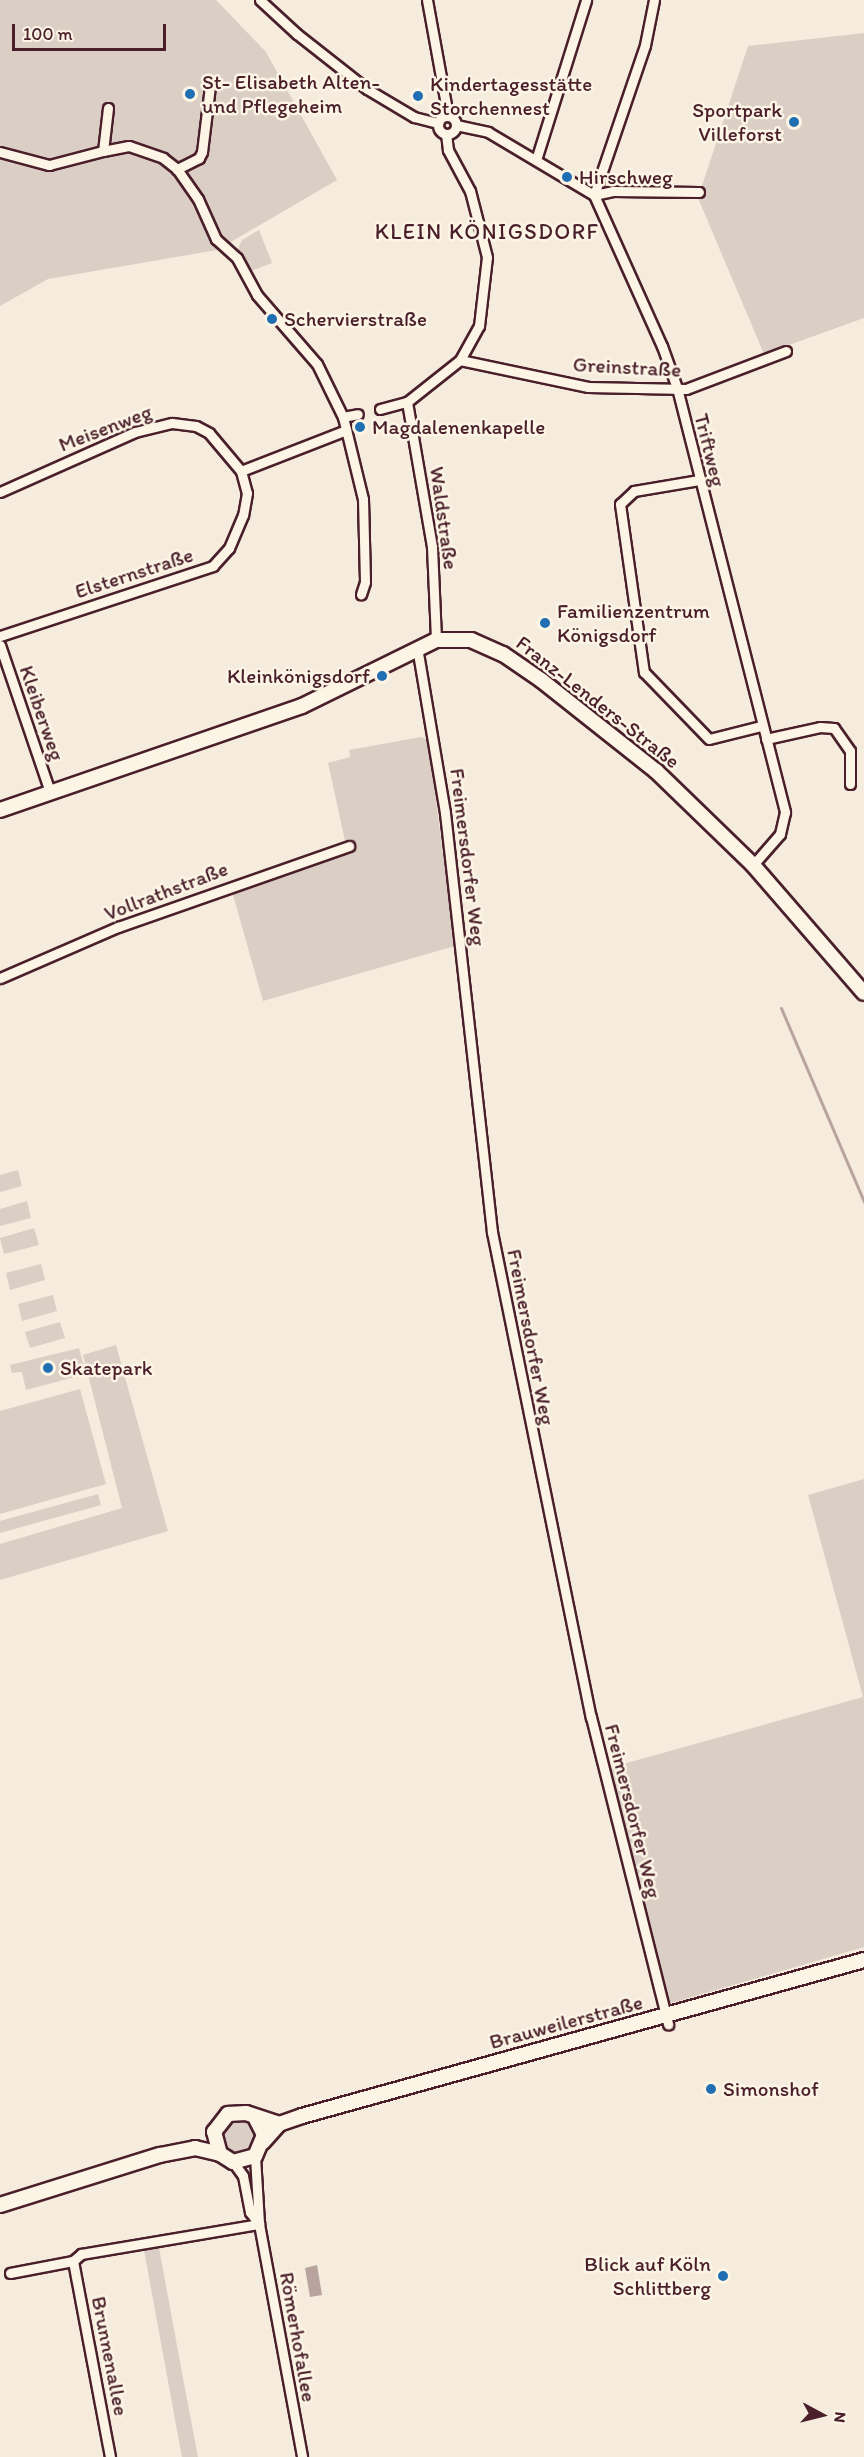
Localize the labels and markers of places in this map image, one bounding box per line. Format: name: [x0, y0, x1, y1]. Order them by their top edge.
place label: St- Elisabeth Alten- und Pflegeheim: [202, 69, 379, 119]
place label: Kindertagesstätte Storchennest: [430, 71, 592, 121]
marker: St- Elisabeth Alten- und Pflegeheim: [183, 87, 197, 101]
marker: Kindertagesstätte Storchennest: [411, 89, 425, 103]
place label: Sportpark Villeforst: [692, 97, 782, 147]
marker: Sportpark Villeforst: [787, 115, 801, 129]
place label: Hirschweg: [579, 164, 673, 190]
marker: Hirschweg: [560, 170, 574, 184]
place label: Schervierstraße: [284, 306, 427, 332]
marker: Schervierstraße: [265, 312, 279, 326]
place label: Magdalenenkapelle: [372, 414, 545, 440]
marker: Magdalenenkapelle: [353, 420, 367, 434]
place label: Familienzentrum Königsdorf: [557, 598, 710, 648]
marker: Familienzentrum Königsdorf: [538, 616, 552, 630]
place label: Kleinkönigsdorf: [227, 663, 370, 689]
marker: Kleinkönigsdorf: [375, 669, 389, 683]
place label: Skatepark: [60, 1355, 152, 1381]
marker: Skatepark: [41, 1361, 55, 1375]
place label: Simonshof: [723, 2076, 819, 2102]
marker: Simonshof: [704, 2082, 718, 2096]
place label: Blick auf Köln Schlittberg: [585, 2251, 711, 2301]
marker: Blick auf Köln Schlittberg: [716, 2269, 730, 2283]

